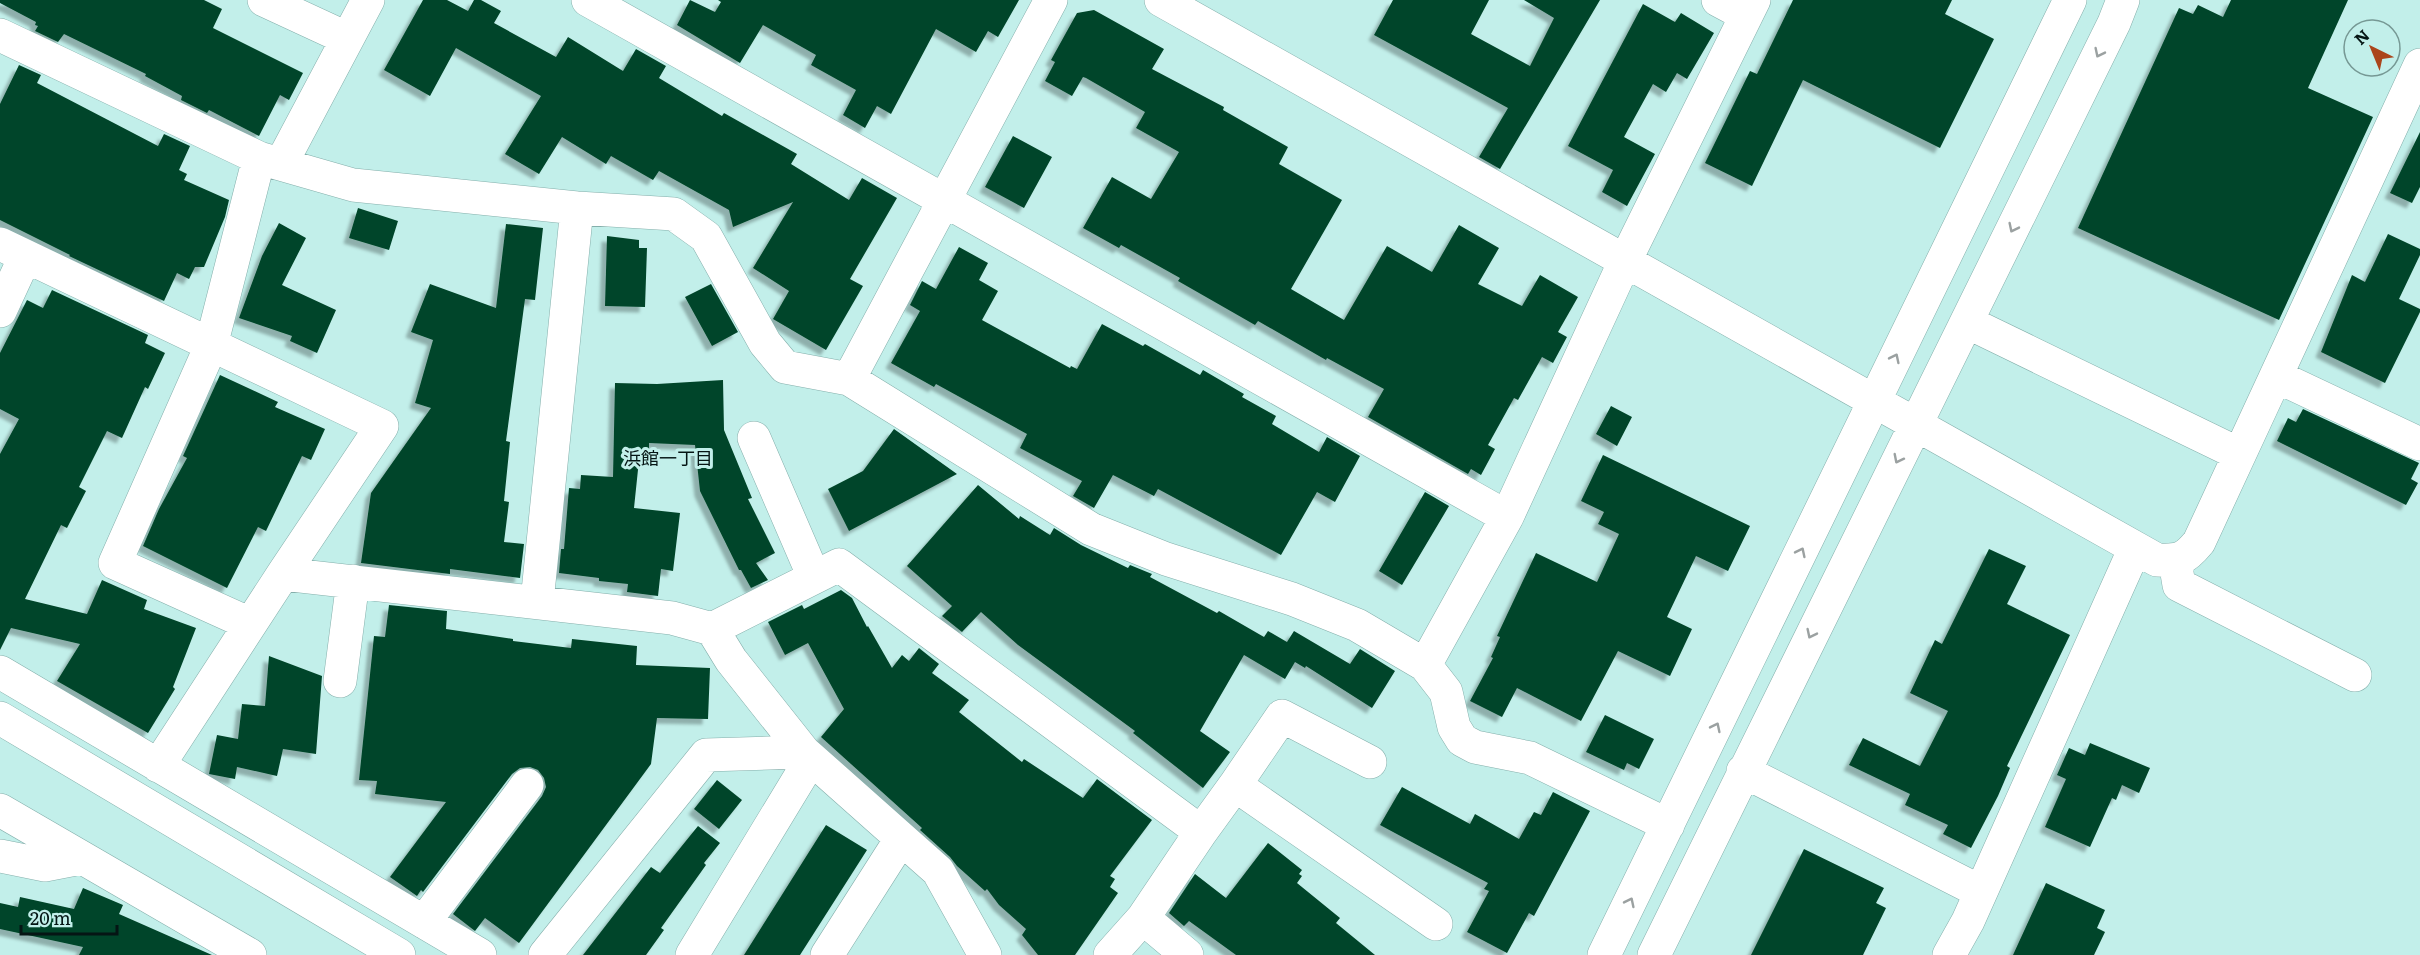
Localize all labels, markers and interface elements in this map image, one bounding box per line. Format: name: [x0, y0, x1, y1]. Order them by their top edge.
north arrow: [2342, 18, 2402, 78]
text: N: [2348, 23, 2374, 50]
one-way arrow: [2095, 47, 2106, 58]
one-way arrow: [2009, 222, 2020, 233]
one-way arrow: [1888, 353, 1900, 364]
district label: 浜館一丁目: [623, 444, 713, 471]
one-way arrow: [1894, 453, 1905, 464]
one-way arrow: [1794, 547, 1805, 558]
one-way arrow: [1807, 628, 1819, 639]
one-way arrow: [1708, 723, 1720, 734]
scale bar: [21, 898, 117, 936]
one-way arrow: [1623, 898, 1635, 909]
text: 20 m: [30, 904, 71, 931]

